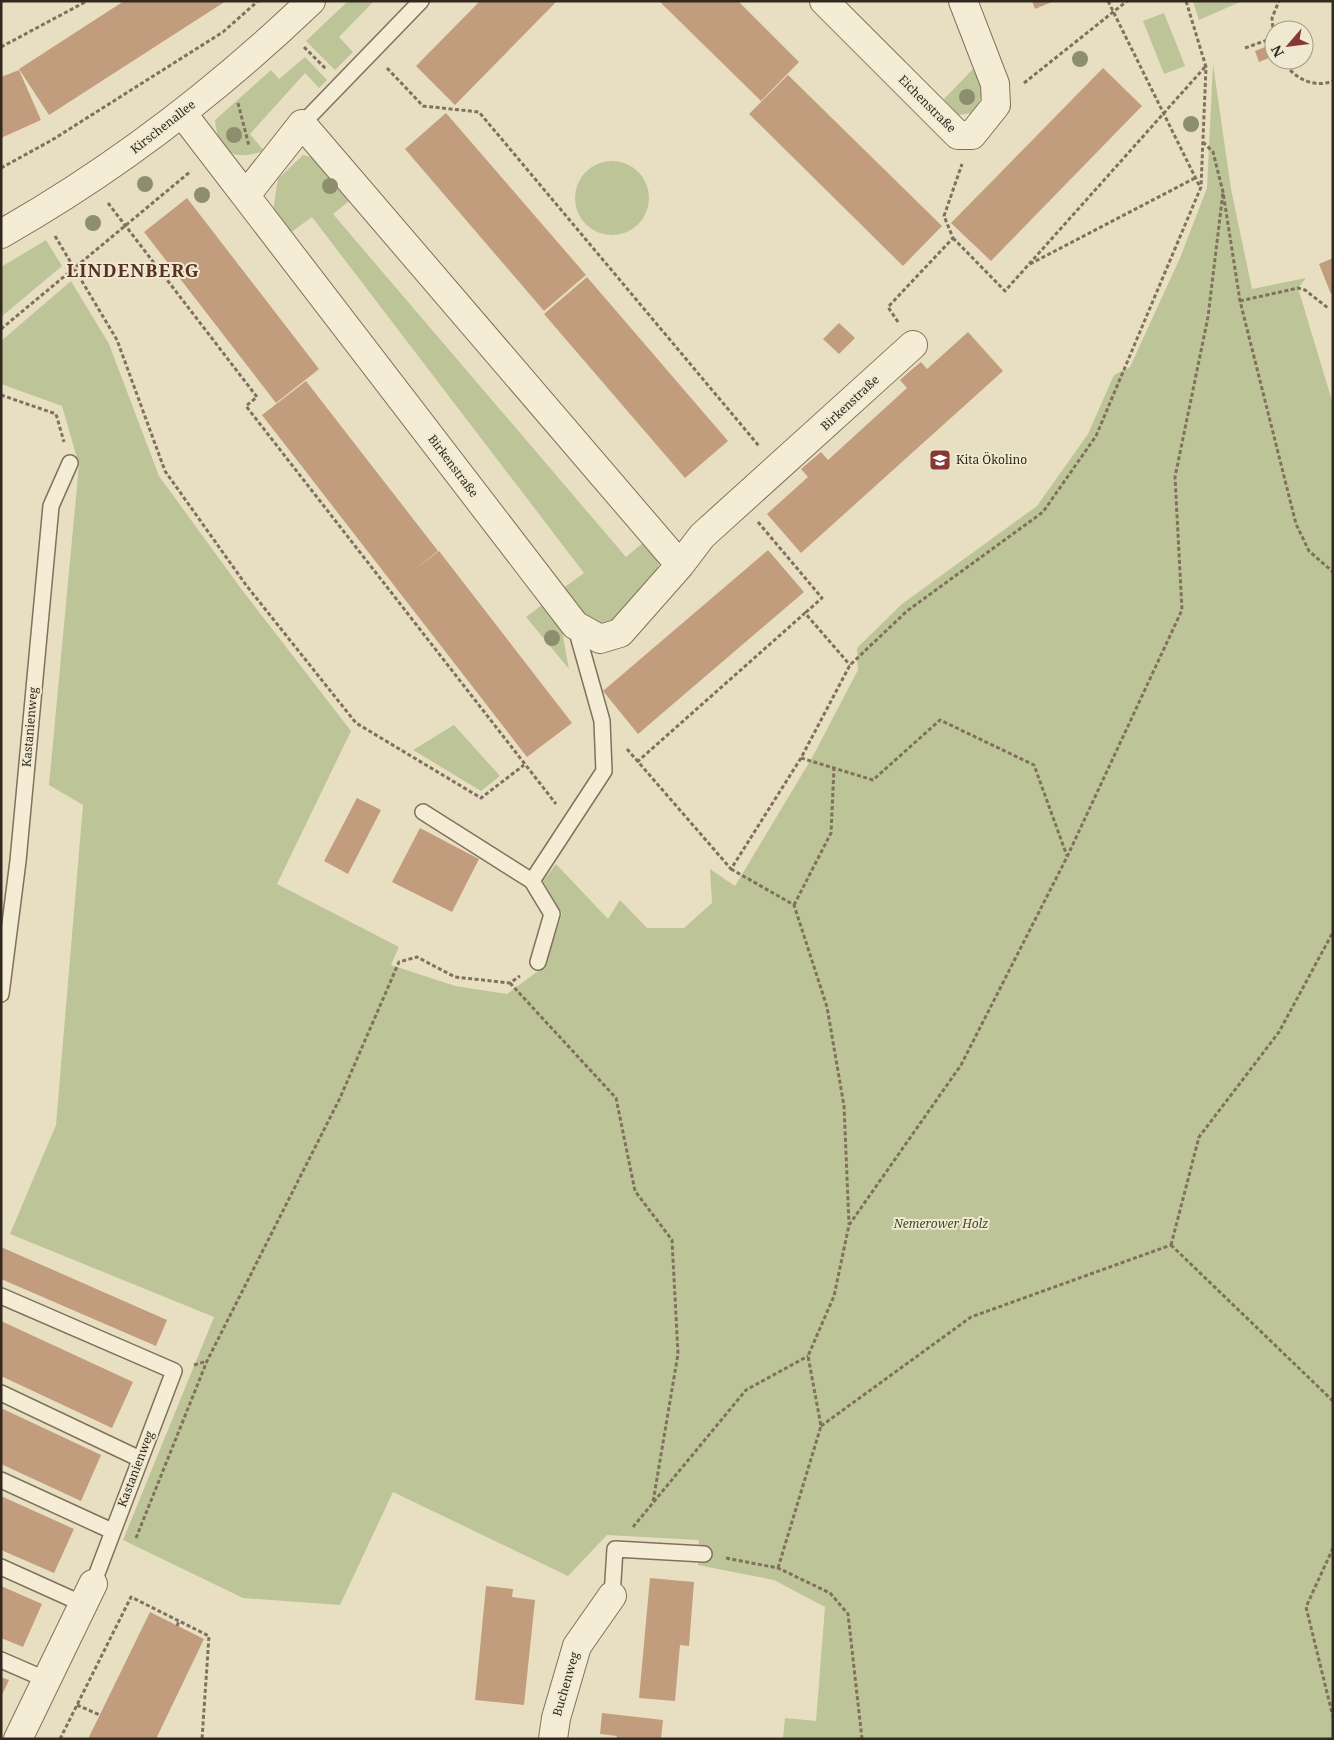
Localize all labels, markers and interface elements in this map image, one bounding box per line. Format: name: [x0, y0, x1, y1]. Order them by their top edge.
north arrow: [1264, 20, 1314, 70]
text: N: [1266, 42, 1288, 61]
street label: Eichenstraße: [895, 71, 960, 136]
street label: Kirschenallee: [127, 96, 199, 157]
district label: LINDENBERG: [66, 258, 200, 282]
street label: Birkenstraße: [817, 371, 883, 434]
street label: Birkenstraße: [424, 431, 483, 500]
school or university icon: Kita Ökolino: [928, 448, 952, 472]
place label: Kita Ökolino: [956, 451, 1027, 468]
street label: Kastanienweg: [18, 686, 42, 768]
park label: Nemerower Holz: [893, 1215, 988, 1232]
street label: Kastanienweg: [113, 1428, 158, 1509]
street label: Buchenweg: [548, 1649, 583, 1718]

